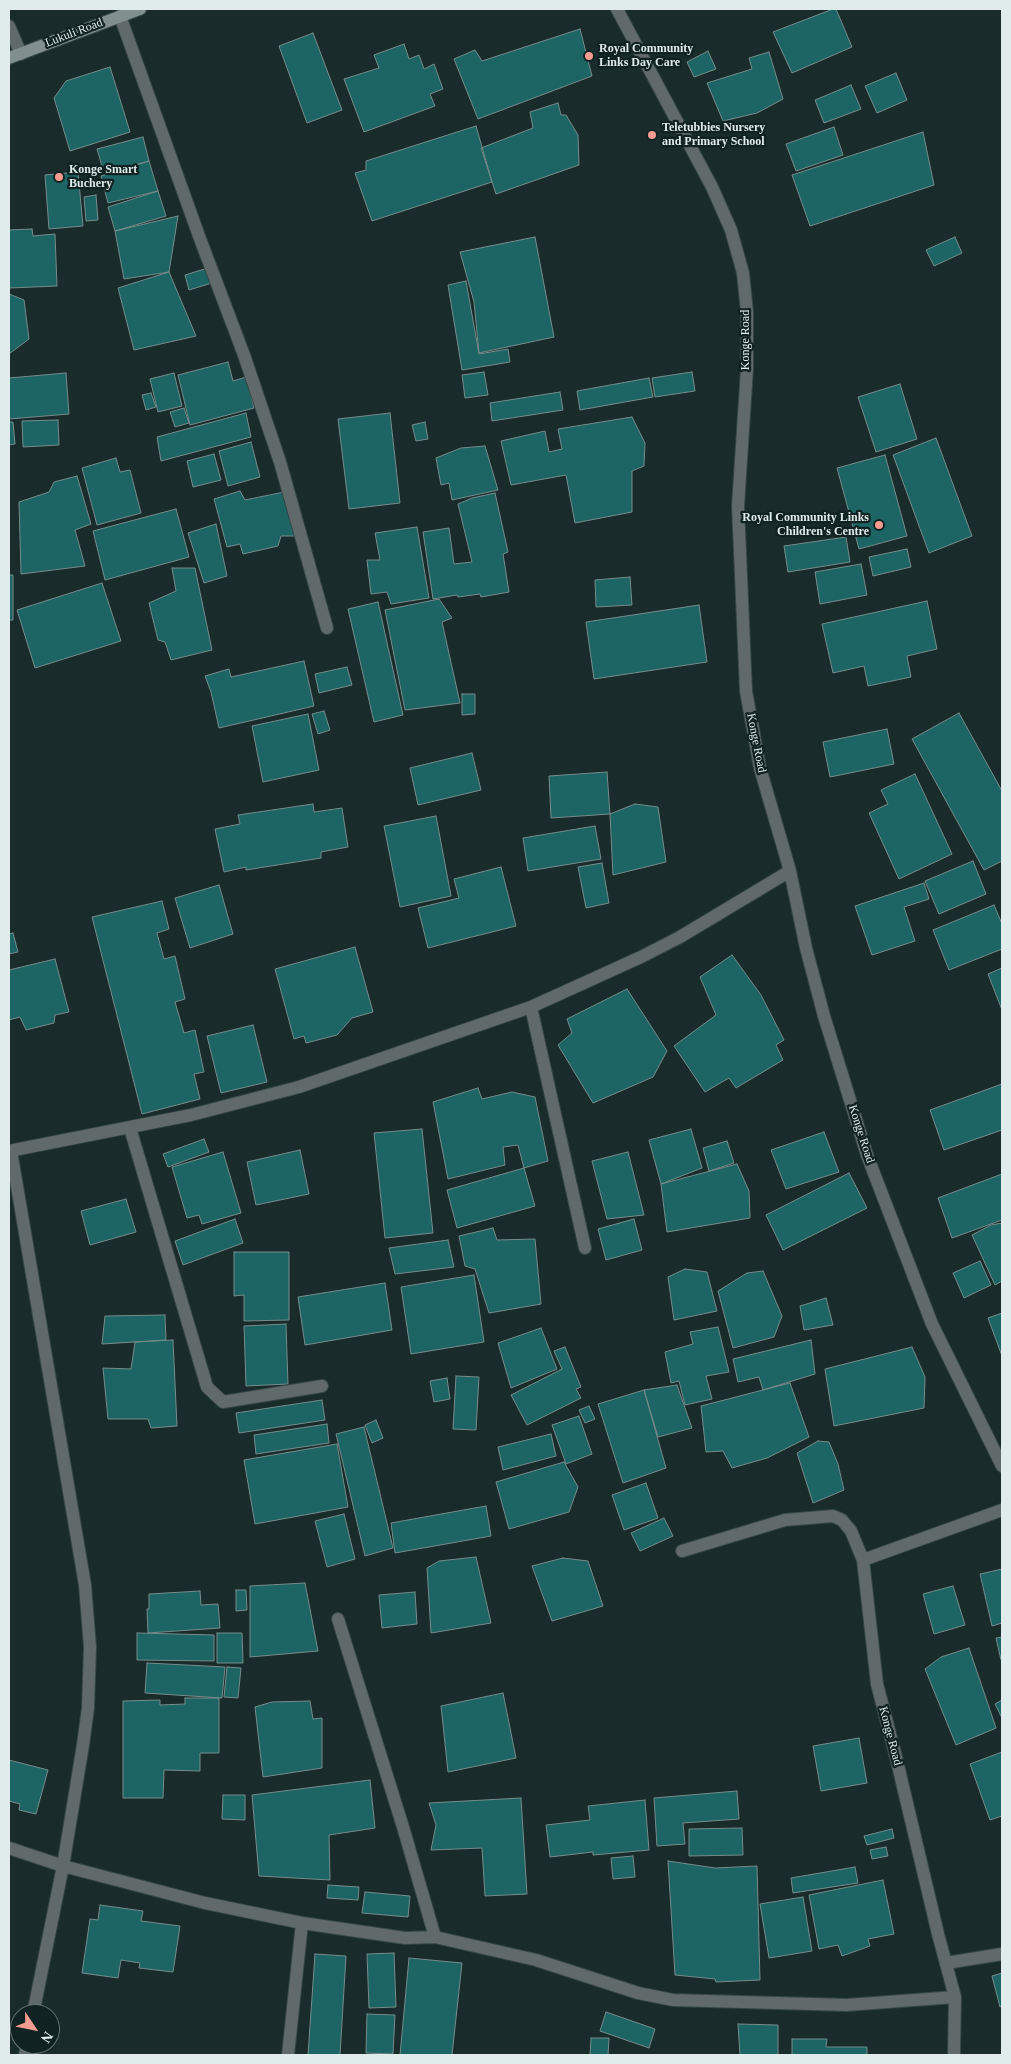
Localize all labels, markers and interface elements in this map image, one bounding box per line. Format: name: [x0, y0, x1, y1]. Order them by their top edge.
street label: Lukuli Road: [43, 15, 105, 51]
place label: Royal Community Links Day Care: [599, 42, 693, 70]
marker: Royal Community Links Day Care: [583, 50, 595, 62]
place label: Teletubbies Nursery and Primary School: [662, 121, 765, 149]
marker: Teletubbies Nursery and Primary School: [646, 129, 658, 141]
place label: Konge Smart Buchery: [69, 163, 137, 191]
marker: Konge Smart Buchery: [53, 171, 65, 183]
street label: Konge Road: [739, 310, 753, 370]
place label: Royal Community Links Children's Centre: [742, 511, 869, 539]
marker: Royal Community Links Children's Centre: [873, 519, 885, 531]
street label: Konge Road: [743, 712, 769, 774]
street label: Konge Road: [845, 1103, 877, 1165]
street label: Konge Road: [875, 1705, 905, 1767]
north arrow: [10, 2004, 60, 2054]
text: N: [38, 2029, 56, 2045]

